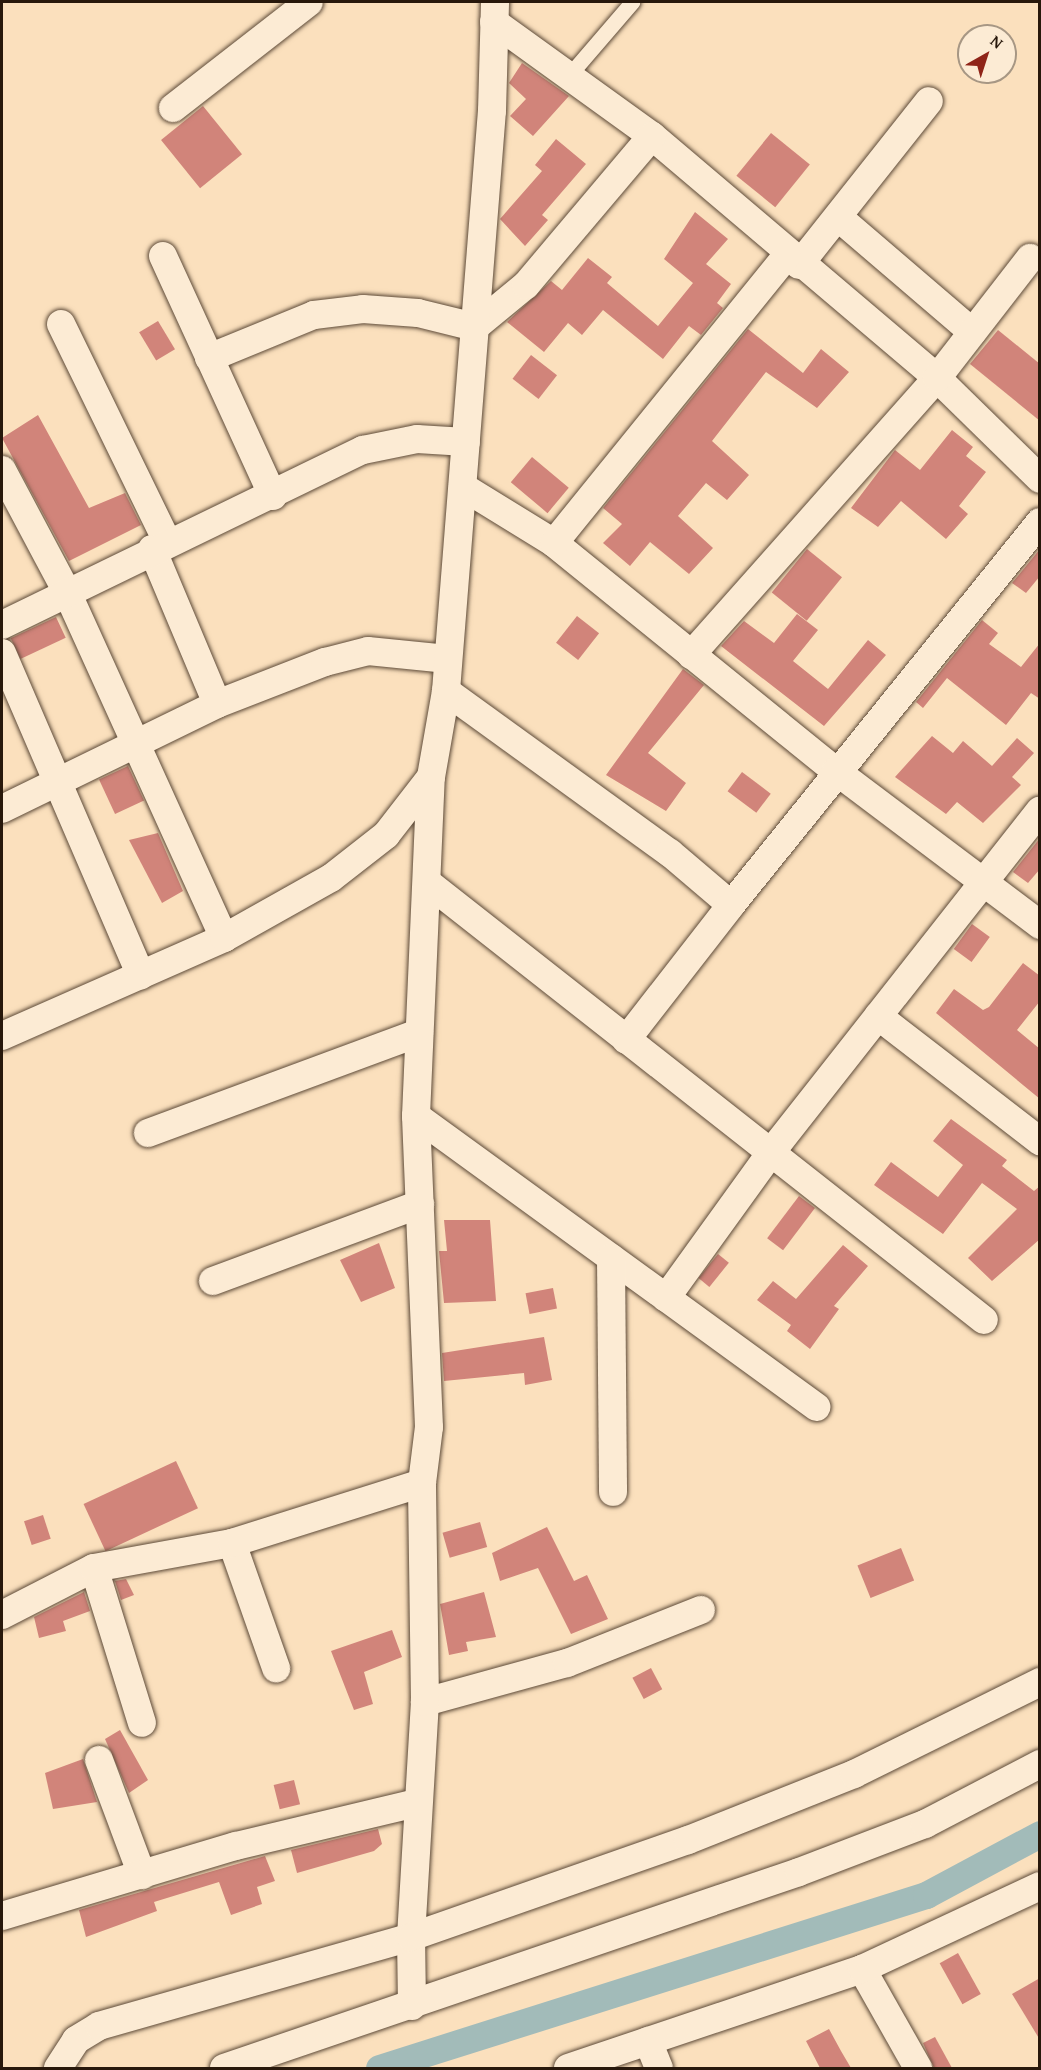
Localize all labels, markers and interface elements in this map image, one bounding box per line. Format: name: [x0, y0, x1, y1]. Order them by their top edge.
north arrow: [957, 24, 1017, 84]
text: N: [985, 29, 1009, 54]

